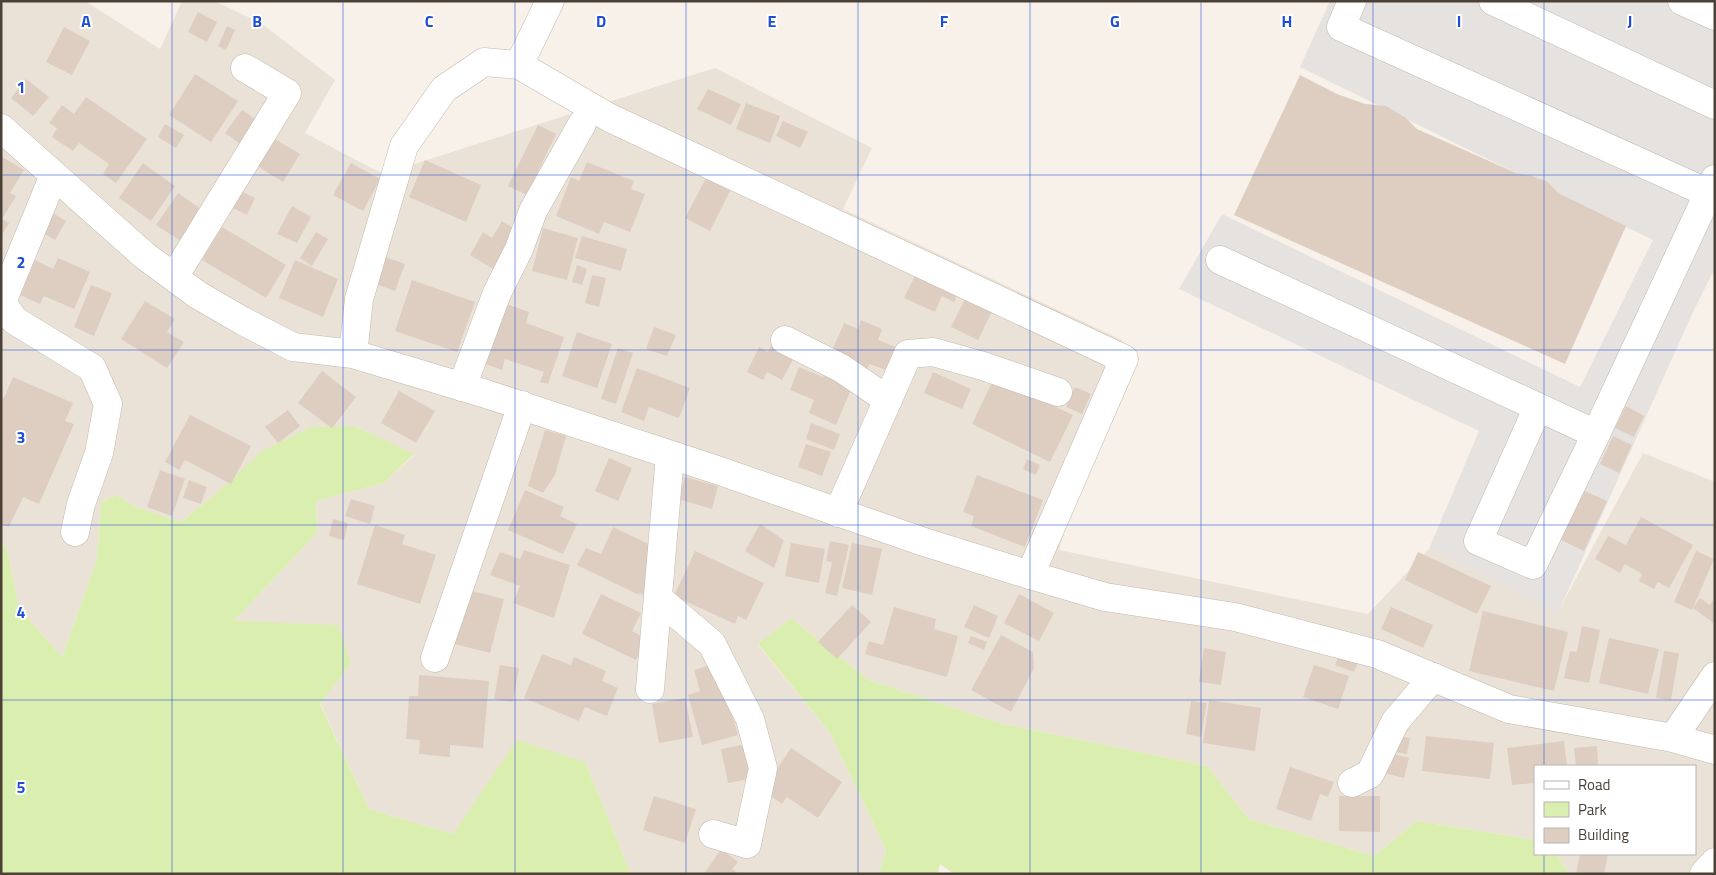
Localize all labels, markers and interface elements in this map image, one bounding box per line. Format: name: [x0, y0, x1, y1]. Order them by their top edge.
text: A: [81, 9, 91, 33]
text: B: [252, 9, 262, 33]
text: C: [425, 9, 434, 33]
text: D: [596, 9, 606, 33]
text: E: [768, 9, 777, 33]
text: F: [940, 9, 949, 33]
text: G: [1110, 9, 1120, 33]
text: H: [1282, 9, 1292, 33]
text: I: [1457, 9, 1461, 33]
text: J: [1628, 9, 1632, 33]
text: 1: [17, 75, 25, 99]
text: 2: [17, 250, 25, 274]
text: 3: [17, 425, 25, 449]
text: 4: [17, 600, 26, 624]
legend: [1534, 765, 1696, 855]
text: Road: [1578, 773, 1610, 796]
text: 5: [17, 775, 26, 799]
text: Park: [1578, 798, 1607, 821]
text: Building: [1578, 823, 1629, 846]

